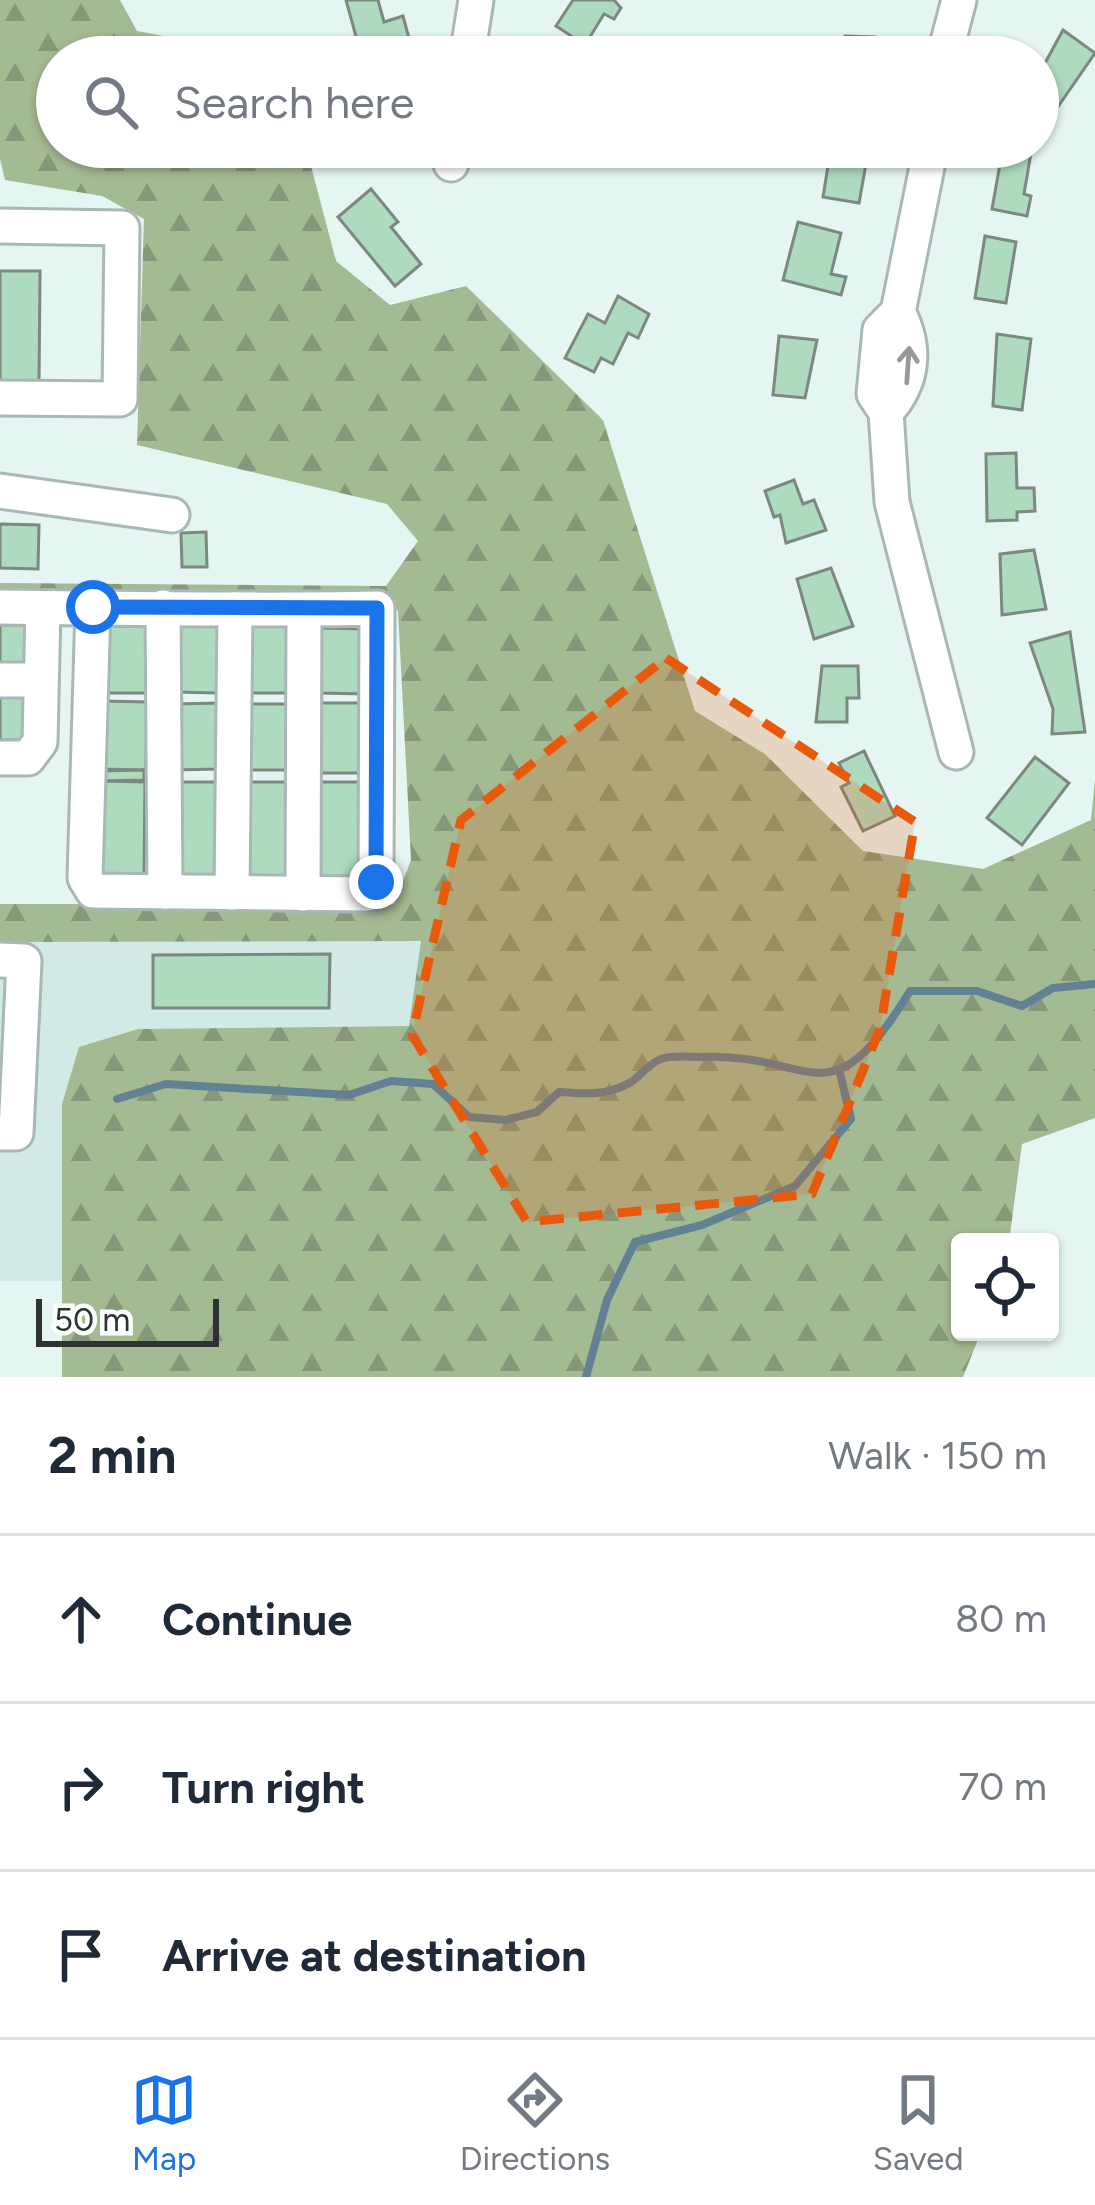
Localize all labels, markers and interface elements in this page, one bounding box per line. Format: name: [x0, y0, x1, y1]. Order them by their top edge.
search box: [36, 36, 1059, 168]
icon: search: [78, 69, 144, 135]
text: Search here: [174, 75, 414, 129]
one-way arrow: [896, 346, 919, 385]
route start: [66, 580, 120, 634]
route end: [349, 855, 403, 909]
map controls: [951, 1233, 1059, 1341]
button: locate: [951, 1233, 1059, 1341]
scale bar: [36, 1293, 219, 1346]
text: 50 m: [54, 1300, 130, 1339]
text: 2 min: [48, 1425, 176, 1486]
text: Walk · 150 m: [828, 1432, 1047, 1479]
icon: ahead: [48, 1586, 114, 1652]
text: Continue: [162, 1592, 352, 1646]
text: 80 m: [955, 1595, 1047, 1642]
icon: right: [48, 1754, 114, 1820]
text: Turn right: [162, 1760, 365, 1814]
text: 70 m: [958, 1763, 1047, 1810]
icon: arrive: [48, 1922, 114, 1988]
text: Arrive at destination: [162, 1928, 586, 1982]
tab: Map: [131, 2067, 197, 2178]
tab: Directions: [460, 2067, 610, 2178]
tab: Saved: [873, 2067, 964, 2178]

